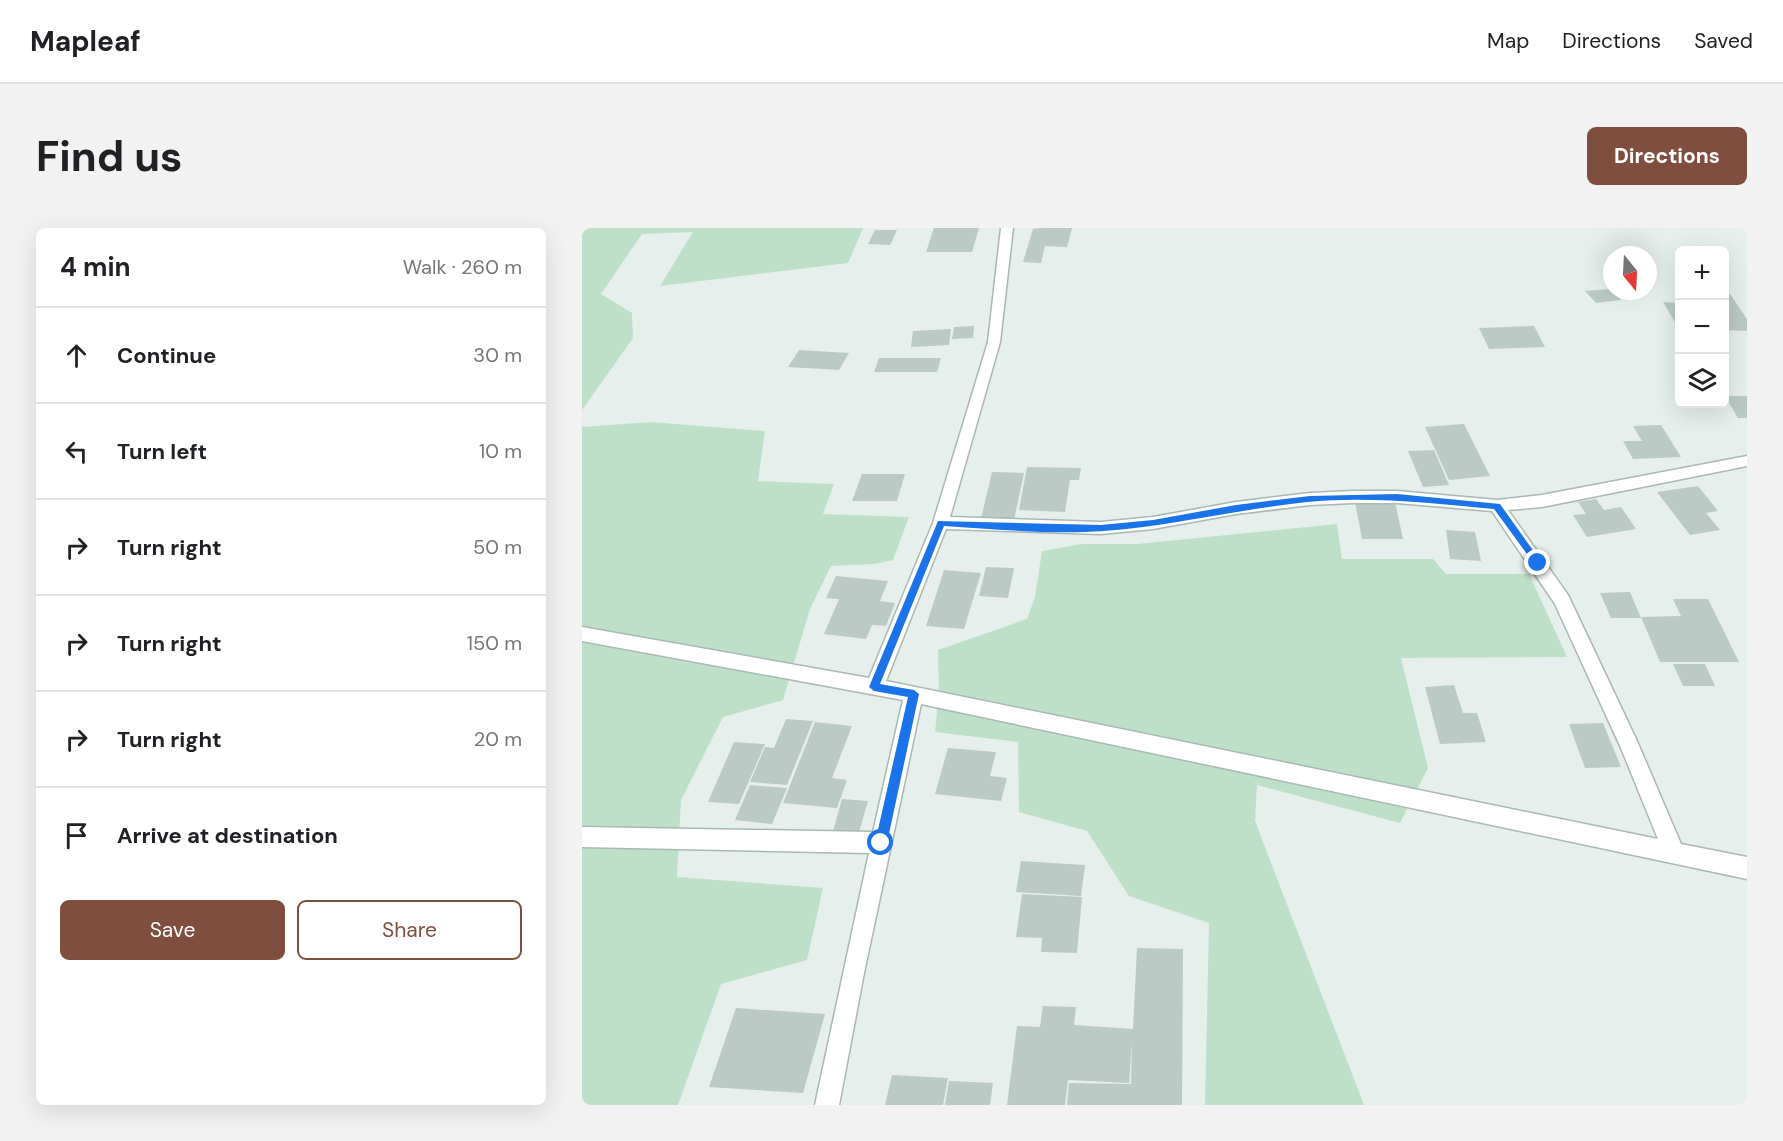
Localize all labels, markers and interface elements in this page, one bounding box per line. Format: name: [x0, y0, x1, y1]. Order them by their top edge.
text: Mapleaf: [30, 23, 141, 60]
text: Map: [1487, 27, 1529, 55]
text: Directions: [1562, 27, 1661, 55]
text: Saved: [1694, 27, 1753, 55]
button: Directions: [1587, 127, 1747, 185]
text: Find us: [36, 129, 182, 184]
north arrow: [1603, 246, 1657, 300]
map controls: [1675, 246, 1729, 408]
button: +: [1675, 246, 1729, 300]
text: 4 min: [60, 250, 131, 284]
text: Walk · 260 m: [403, 254, 522, 280]
button: −: [1675, 300, 1729, 354]
icon: ahead: [60, 339, 93, 372]
text: Continue: [117, 341, 216, 370]
text: 30 m: [473, 342, 522, 368]
button: layers: [1675, 354, 1729, 408]
icon: left: [60, 435, 93, 468]
text: Turn left: [117, 437, 207, 466]
text: 10 m: [479, 438, 522, 464]
icon: right: [60, 531, 93, 564]
text: Turn right: [117, 533, 222, 562]
text: 50 m: [473, 534, 522, 560]
route end: [1524, 549, 1550, 575]
icon: right: [60, 627, 93, 660]
text: Turn right: [117, 629, 222, 658]
text: 150 m: [467, 630, 522, 656]
icon: right: [60, 723, 93, 756]
text: Turn right: [117, 725, 222, 754]
text: 20 m: [474, 726, 522, 752]
icon: arrive: [60, 819, 93, 852]
text: Arrive at destination: [117, 821, 338, 850]
route start: [867, 829, 893, 855]
button: Save: [60, 900, 285, 960]
button: Share: [297, 900, 522, 960]

